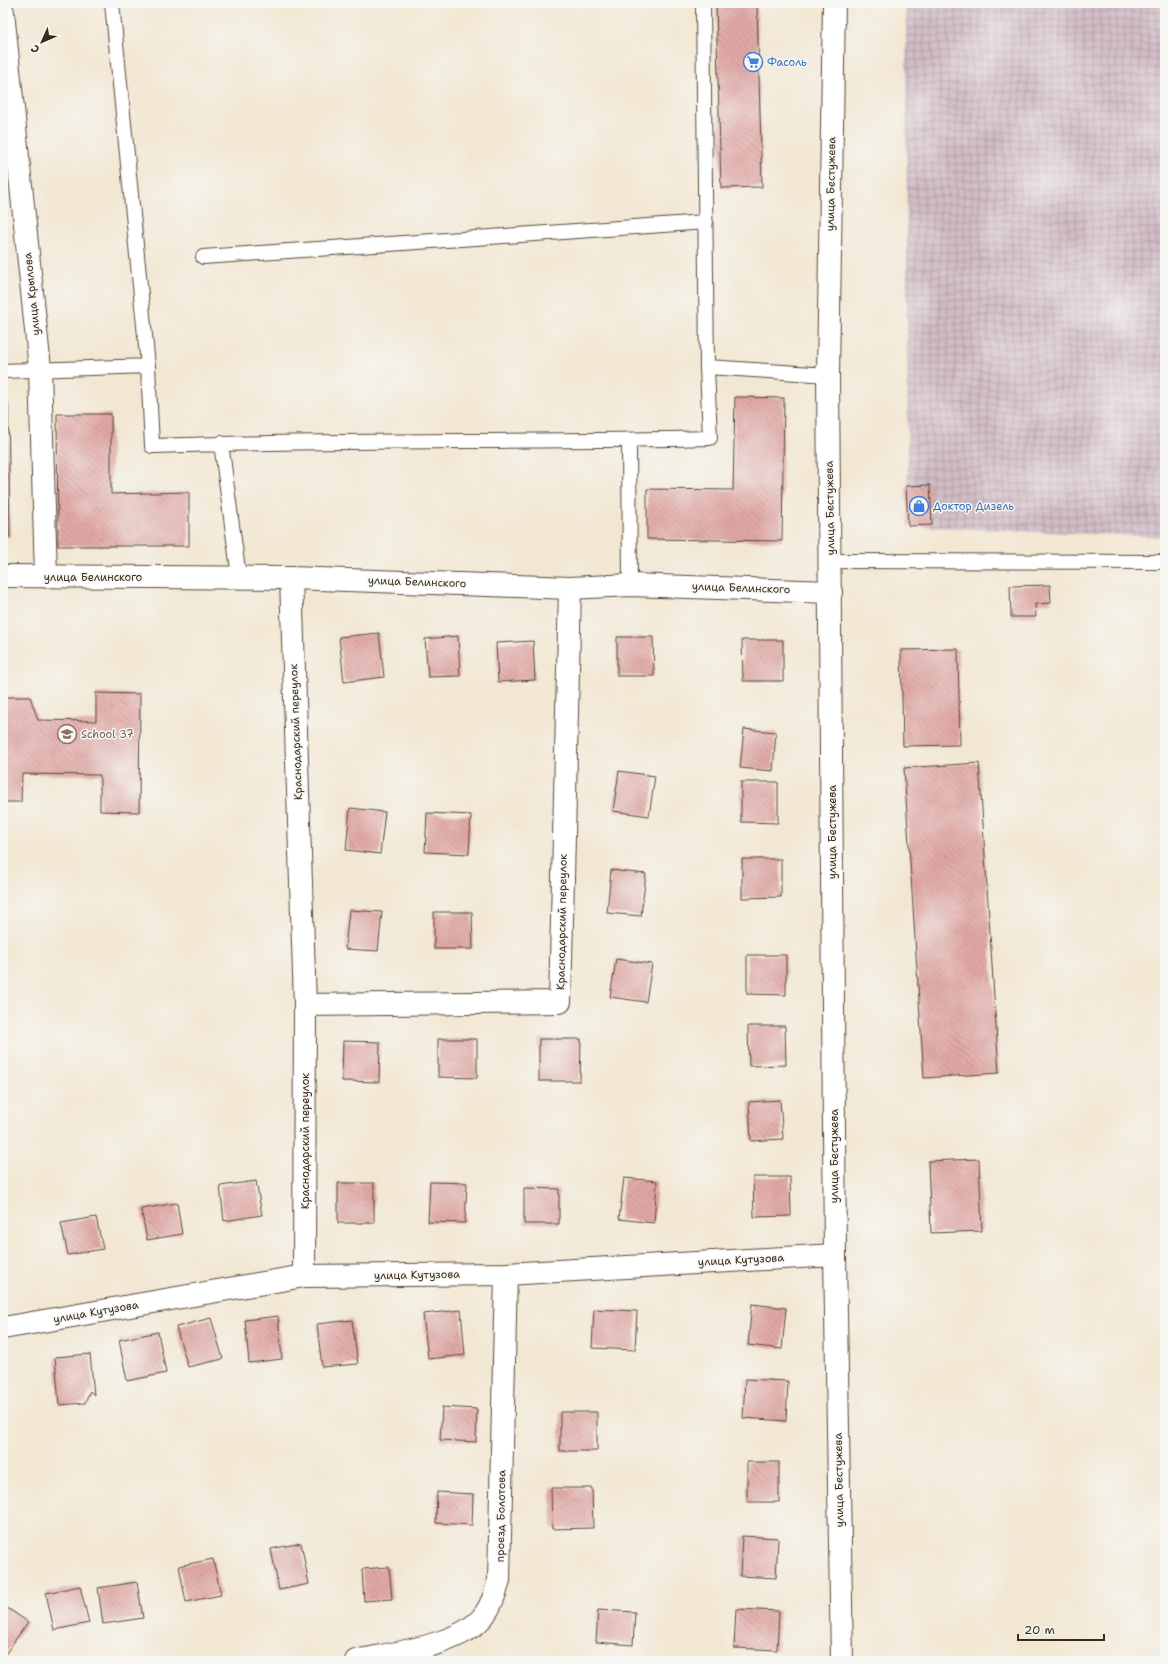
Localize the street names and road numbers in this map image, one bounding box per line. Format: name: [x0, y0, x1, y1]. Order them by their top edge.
street label: улица Бестужева: [823, 137, 839, 231]
street label: улица Крылова: [20, 252, 44, 336]
street label: улица Бестужева: [822, 461, 838, 555]
street label: улица Белинского: [44, 570, 143, 585]
street label: улица Белинского: [368, 573, 467, 591]
street label: улица Белинского: [692, 579, 791, 597]
street label: Краснодарский переулок: [286, 663, 306, 800]
street label: улица Бестужева: [825, 785, 840, 879]
street label: Краснодарский переулок: [553, 854, 571, 990]
street label: Краснодарский переулок: [298, 1073, 313, 1209]
street label: улица Бестужева: [827, 1109, 842, 1203]
street label: улица Кутузова: [698, 1250, 785, 1270]
street label: улица Кутузова: [374, 1267, 460, 1283]
street label: улица Кутузова: [52, 1297, 140, 1327]
street label: улица Бестужева: [831, 1433, 847, 1527]
street label: проезд Болотова: [493, 1470, 509, 1562]

